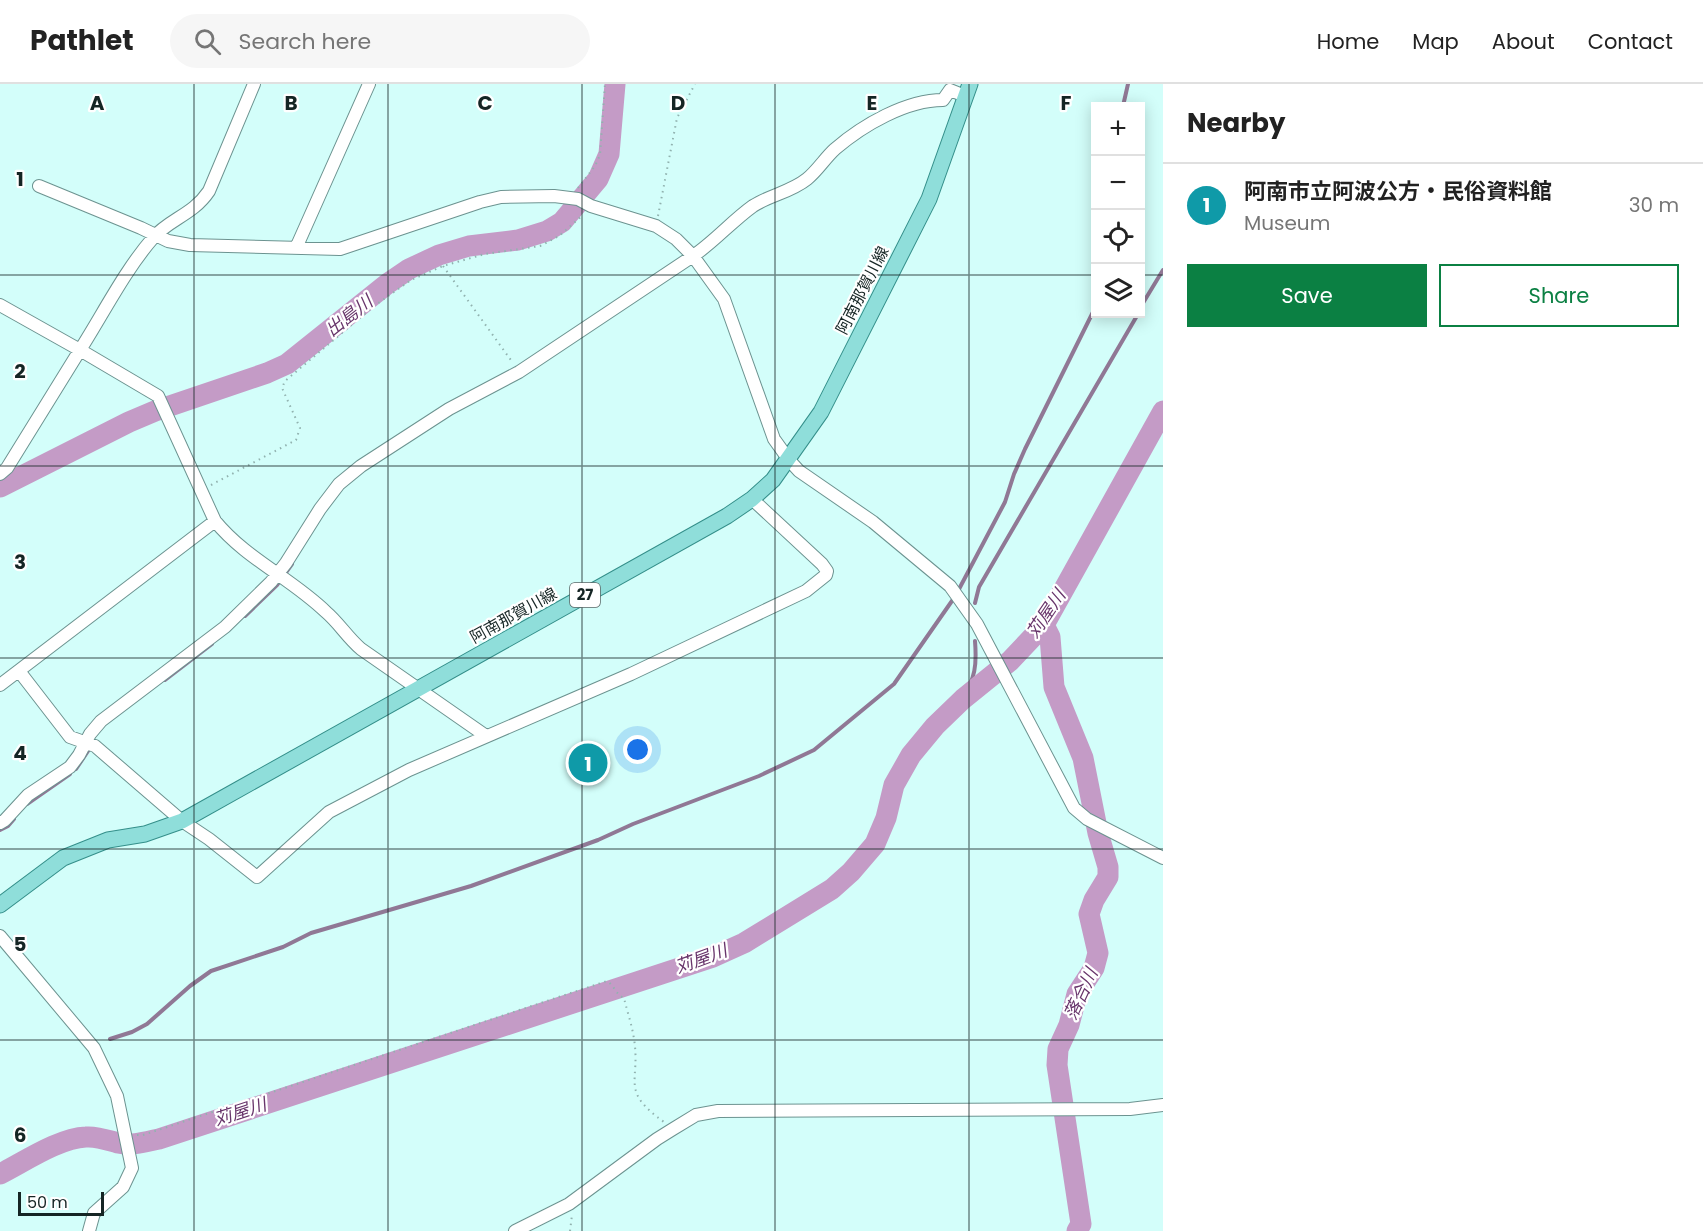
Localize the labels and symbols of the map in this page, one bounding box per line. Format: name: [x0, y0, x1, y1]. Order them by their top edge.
text: A: [90, 89, 105, 117]
text: B: [284, 89, 298, 117]
text: C: [477, 89, 493, 117]
text: D: [671, 89, 685, 117]
text: E: [867, 89, 877, 117]
text: F: [1061, 89, 1072, 117]
text: 1: [16, 165, 24, 193]
street label: 阿南那賀川線: [830, 242, 894, 338]
water label: 出島川: [320, 288, 379, 342]
text: 2: [14, 357, 26, 385]
text: 3: [14, 548, 26, 576]
street label: 阿南那賀川線: [466, 582, 561, 649]
road number: 27: [570, 583, 600, 607]
water label: 苅屋川: [1020, 583, 1072, 643]
your location: [623, 735, 652, 764]
text: 4: [13, 739, 27, 767]
pin: 1: [568, 740, 608, 786]
text: 5: [14, 930, 27, 958]
water label: 苅屋川: [671, 937, 732, 980]
water label: 落合川: [1058, 962, 1104, 1024]
water label: 苅屋川: [210, 1091, 271, 1132]
text: 6: [14, 1121, 26, 1149]
scale bar: [18, 1189, 104, 1216]

